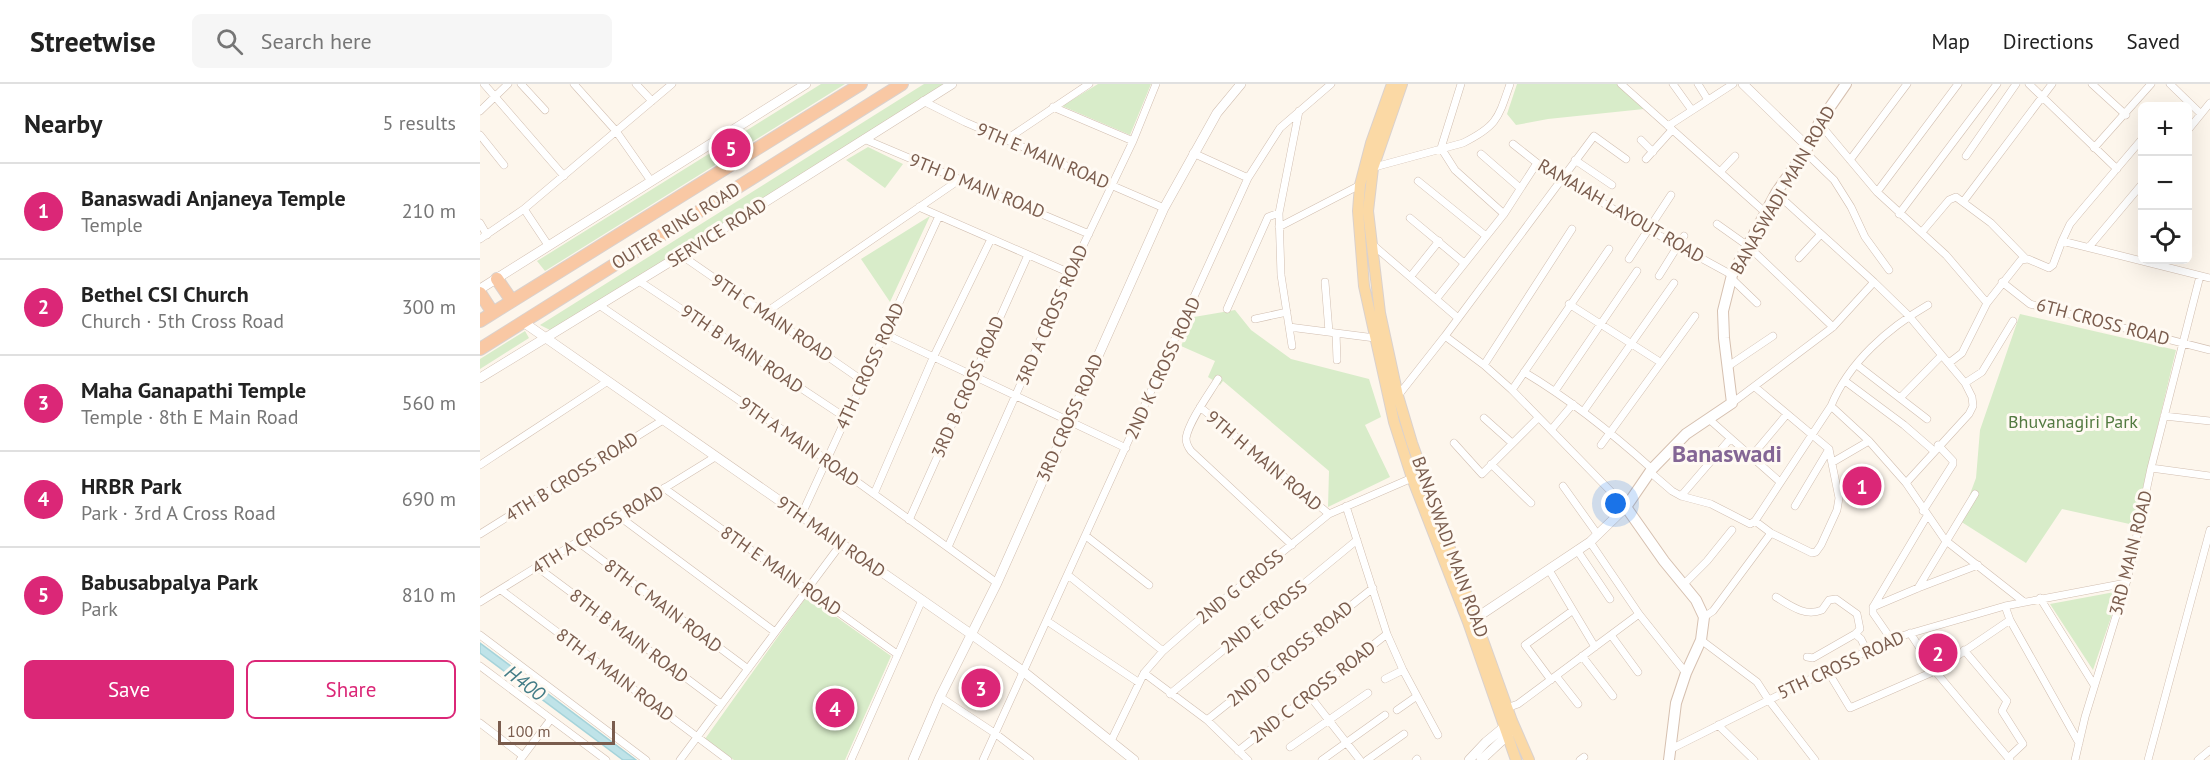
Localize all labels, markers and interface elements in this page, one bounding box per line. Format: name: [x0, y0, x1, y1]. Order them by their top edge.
search box: [192, 14, 612, 68]
text: Streetwise: [30, 23, 156, 60]
icon: search: [213, 25, 246, 58]
text: Search here: [261, 27, 372, 55]
text: Map: [1931, 28, 1970, 55]
text: Directions: [2003, 28, 2094, 55]
text: Saved: [2127, 28, 2180, 55]
street label: BANASWADI MAIN ROAD: [1725, 101, 1840, 278]
map controls: [2138, 102, 2192, 264]
button: +: [2138, 102, 2192, 156]
text: Nearby: [24, 107, 102, 140]
text: 5 results: [383, 110, 456, 136]
street label: 9TH E MAIN ROAD: [973, 117, 1113, 194]
pin: 5: [712, 126, 750, 170]
street label: 9TH D MAIN ROAD: [906, 148, 1048, 223]
street label: RAMAIAH LAYOUT ROAD: [1534, 153, 1709, 268]
button: −: [2138, 156, 2192, 210]
street label: OUTER RING ROAD: [607, 177, 744, 274]
text: Banaswadi Anjaneya Temple: [81, 184, 346, 212]
street label: SERVICE ROAD: [663, 193, 771, 272]
text: 1: [38, 198, 49, 224]
text: 210 m: [402, 198, 456, 224]
button: locate: [2138, 210, 2192, 264]
text: Temple: [81, 212, 143, 238]
street label: 3RD A CROSS ROAD: [1010, 241, 1093, 389]
street label: 9TH C MAIN ROAD: [707, 268, 838, 367]
text: Bethel CSI Church: [81, 280, 249, 308]
street label: 2ND K CROSS ROAD: [1120, 293, 1206, 443]
street label: 6TH CROSS ROAD: [2034, 293, 2172, 350]
text: 2: [38, 294, 49, 320]
text: 300 m: [402, 294, 456, 320]
street label: 9TH B MAIN ROAD: [677, 299, 808, 398]
street label: 4TH CROSS ROAD: [830, 299, 909, 433]
text: Church · 5th Cross Road: [81, 308, 284, 334]
street label: 3RD B CROSS ROAD: [926, 312, 1009, 461]
street label: 3RD CROSS ROAD: [1031, 350, 1108, 485]
text: Maha Ganapathi Temple: [81, 376, 306, 404]
text: 3: [38, 390, 49, 416]
text: 560 m: [402, 390, 456, 416]
street label: 9TH A MAIN ROAD: [735, 392, 864, 492]
text: Temple · 8th E Main Road: [81, 404, 299, 430]
street label: 9TH H MAIN ROAD: [1202, 405, 1327, 516]
park label: Bhuvanagiri Park: [2008, 410, 2138, 433]
street label: 4TH B CROSS ROAD: [501, 426, 643, 527]
district label: Banaswadi: [1672, 438, 1782, 469]
street label: BANASWADI MAIN ROAD: [1407, 453, 1494, 641]
pin: 1: [1842, 464, 1882, 508]
text: HRBR Park: [81, 472, 182, 500]
street label: 4TH A CROSS ROAD: [528, 480, 668, 579]
text: 4: [38, 486, 49, 512]
text: 690 m: [402, 486, 456, 512]
street label: 3RD MAIN ROAD: [2104, 488, 2157, 618]
your location: [1601, 489, 1630, 518]
street label: 9TH MAIN ROAD: [772, 491, 890, 583]
text: Park · 3rd A Cross Road: [81, 500, 276, 526]
street label: 8TH E MAIN ROAD: [716, 520, 846, 621]
street label: 2ND G CROSS: [1191, 544, 1288, 629]
street label: 8TH C MAIN ROAD: [600, 554, 727, 658]
text: Babusabpalya Park: [81, 568, 258, 596]
street label: 2ND E CROSS: [1216, 575, 1312, 658]
text: 5: [38, 582, 49, 608]
text: 810 m: [402, 582, 456, 608]
street label: 8TH B MAIN ROAD: [565, 583, 693, 688]
text: Park: [81, 596, 118, 622]
street label: 2ND D CROSS ROAD: [1222, 596, 1357, 712]
street label: 8TH A MAIN ROAD: [552, 623, 679, 726]
street label: 5TH CROSS ROAD: [1774, 625, 1908, 704]
pin: 2: [1918, 630, 1958, 676]
street label: 2ND C CROSS ROAD: [1245, 635, 1380, 748]
water label: H400: [500, 659, 551, 707]
button: Save: [24, 660, 234, 719]
button: Share: [246, 660, 456, 719]
pin: 3: [962, 666, 1000, 710]
pin: 4: [816, 686, 854, 730]
scale bar: [498, 718, 615, 746]
text: 100 m: [507, 721, 550, 741]

